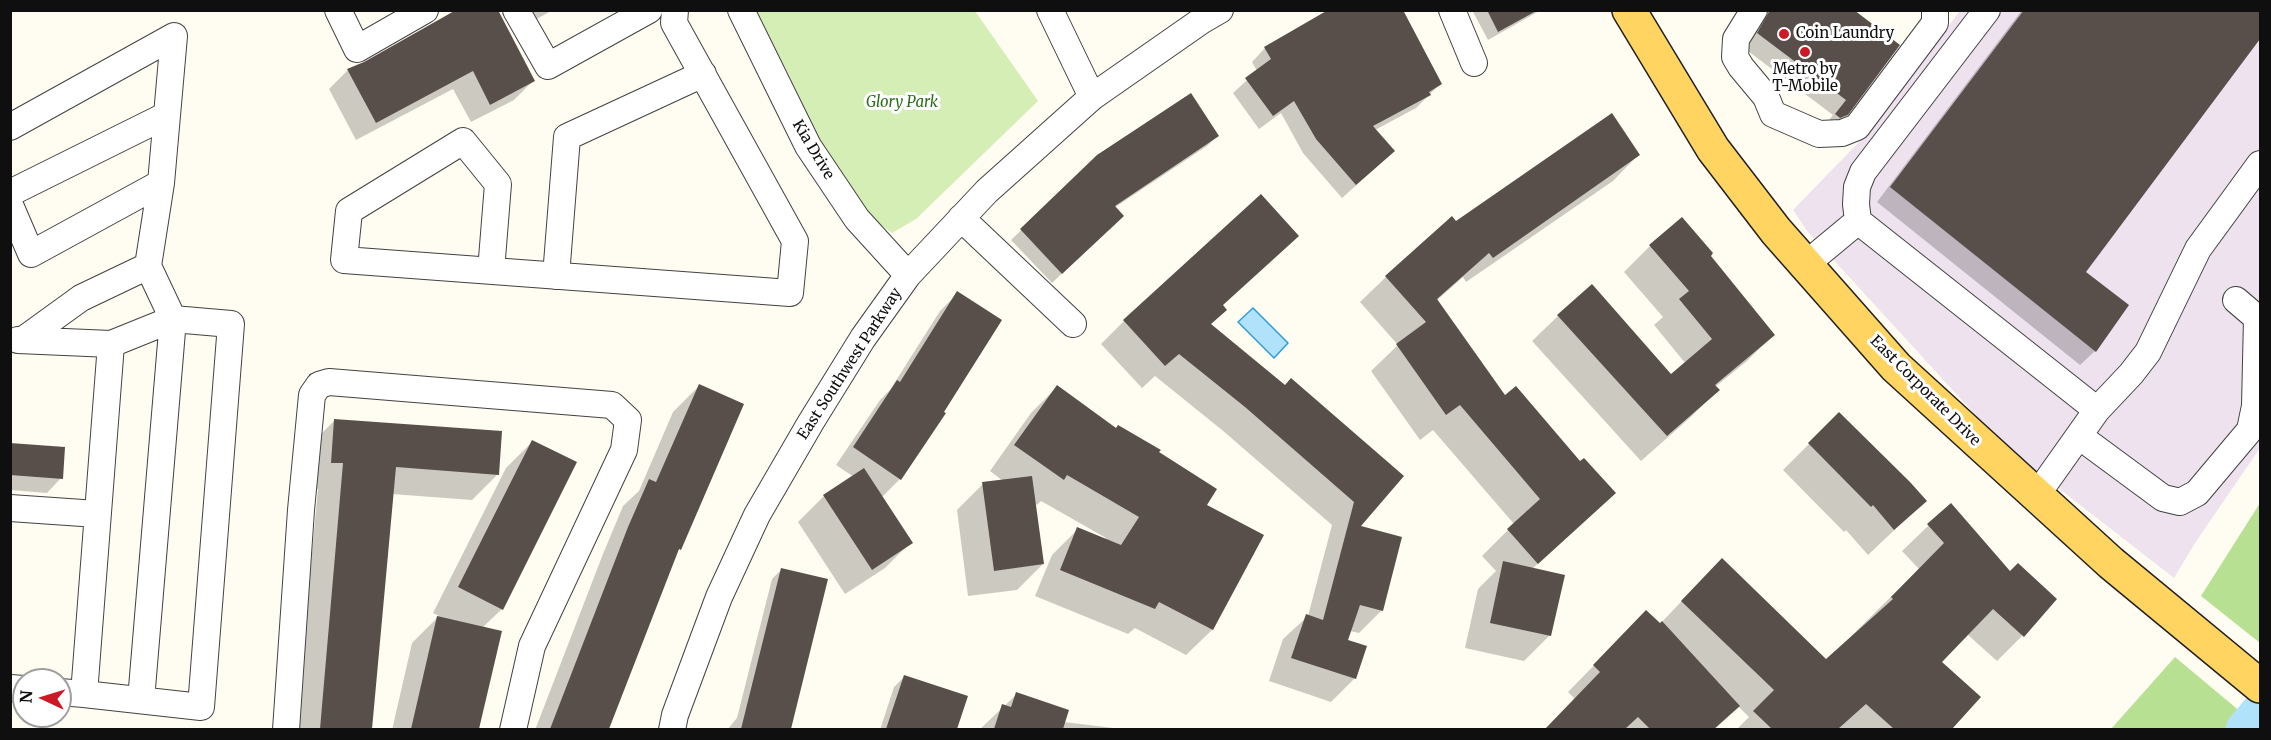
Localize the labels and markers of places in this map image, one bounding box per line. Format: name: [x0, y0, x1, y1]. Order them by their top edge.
place label: Coin Laundry: [1796, 25, 1894, 43]
marker: Coin Laundry: [1777, 27, 1791, 41]
marker: Metro by T-Mobile: [1798, 45, 1812, 59]
place label: Metro by T-Mobile: [1772, 61, 1838, 96]

